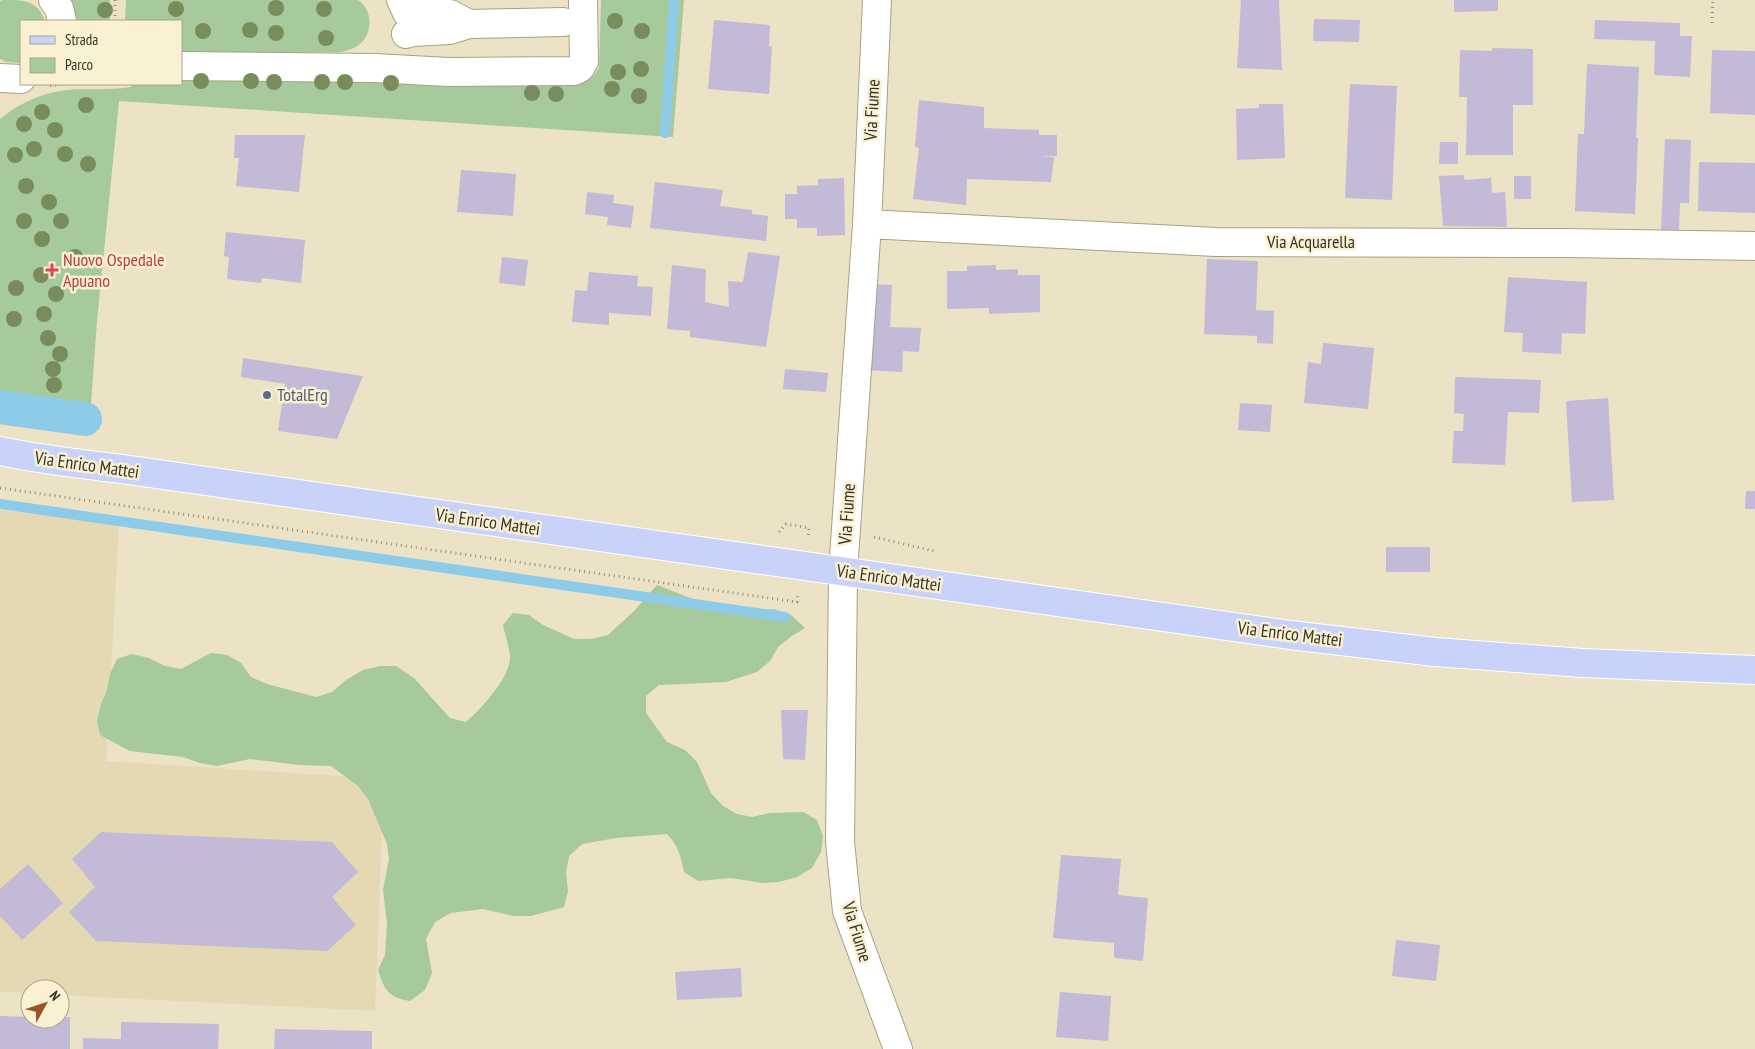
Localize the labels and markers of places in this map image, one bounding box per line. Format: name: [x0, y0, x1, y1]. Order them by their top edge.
place label: Nuovo Ospedale Apuano: [63, 248, 165, 292]
marker: Nuovo Ospedale Apuano: [45, 263, 59, 277]
place label: TotalErg: [277, 383, 328, 406]
marker: TotalErg: [261, 389, 273, 401]

